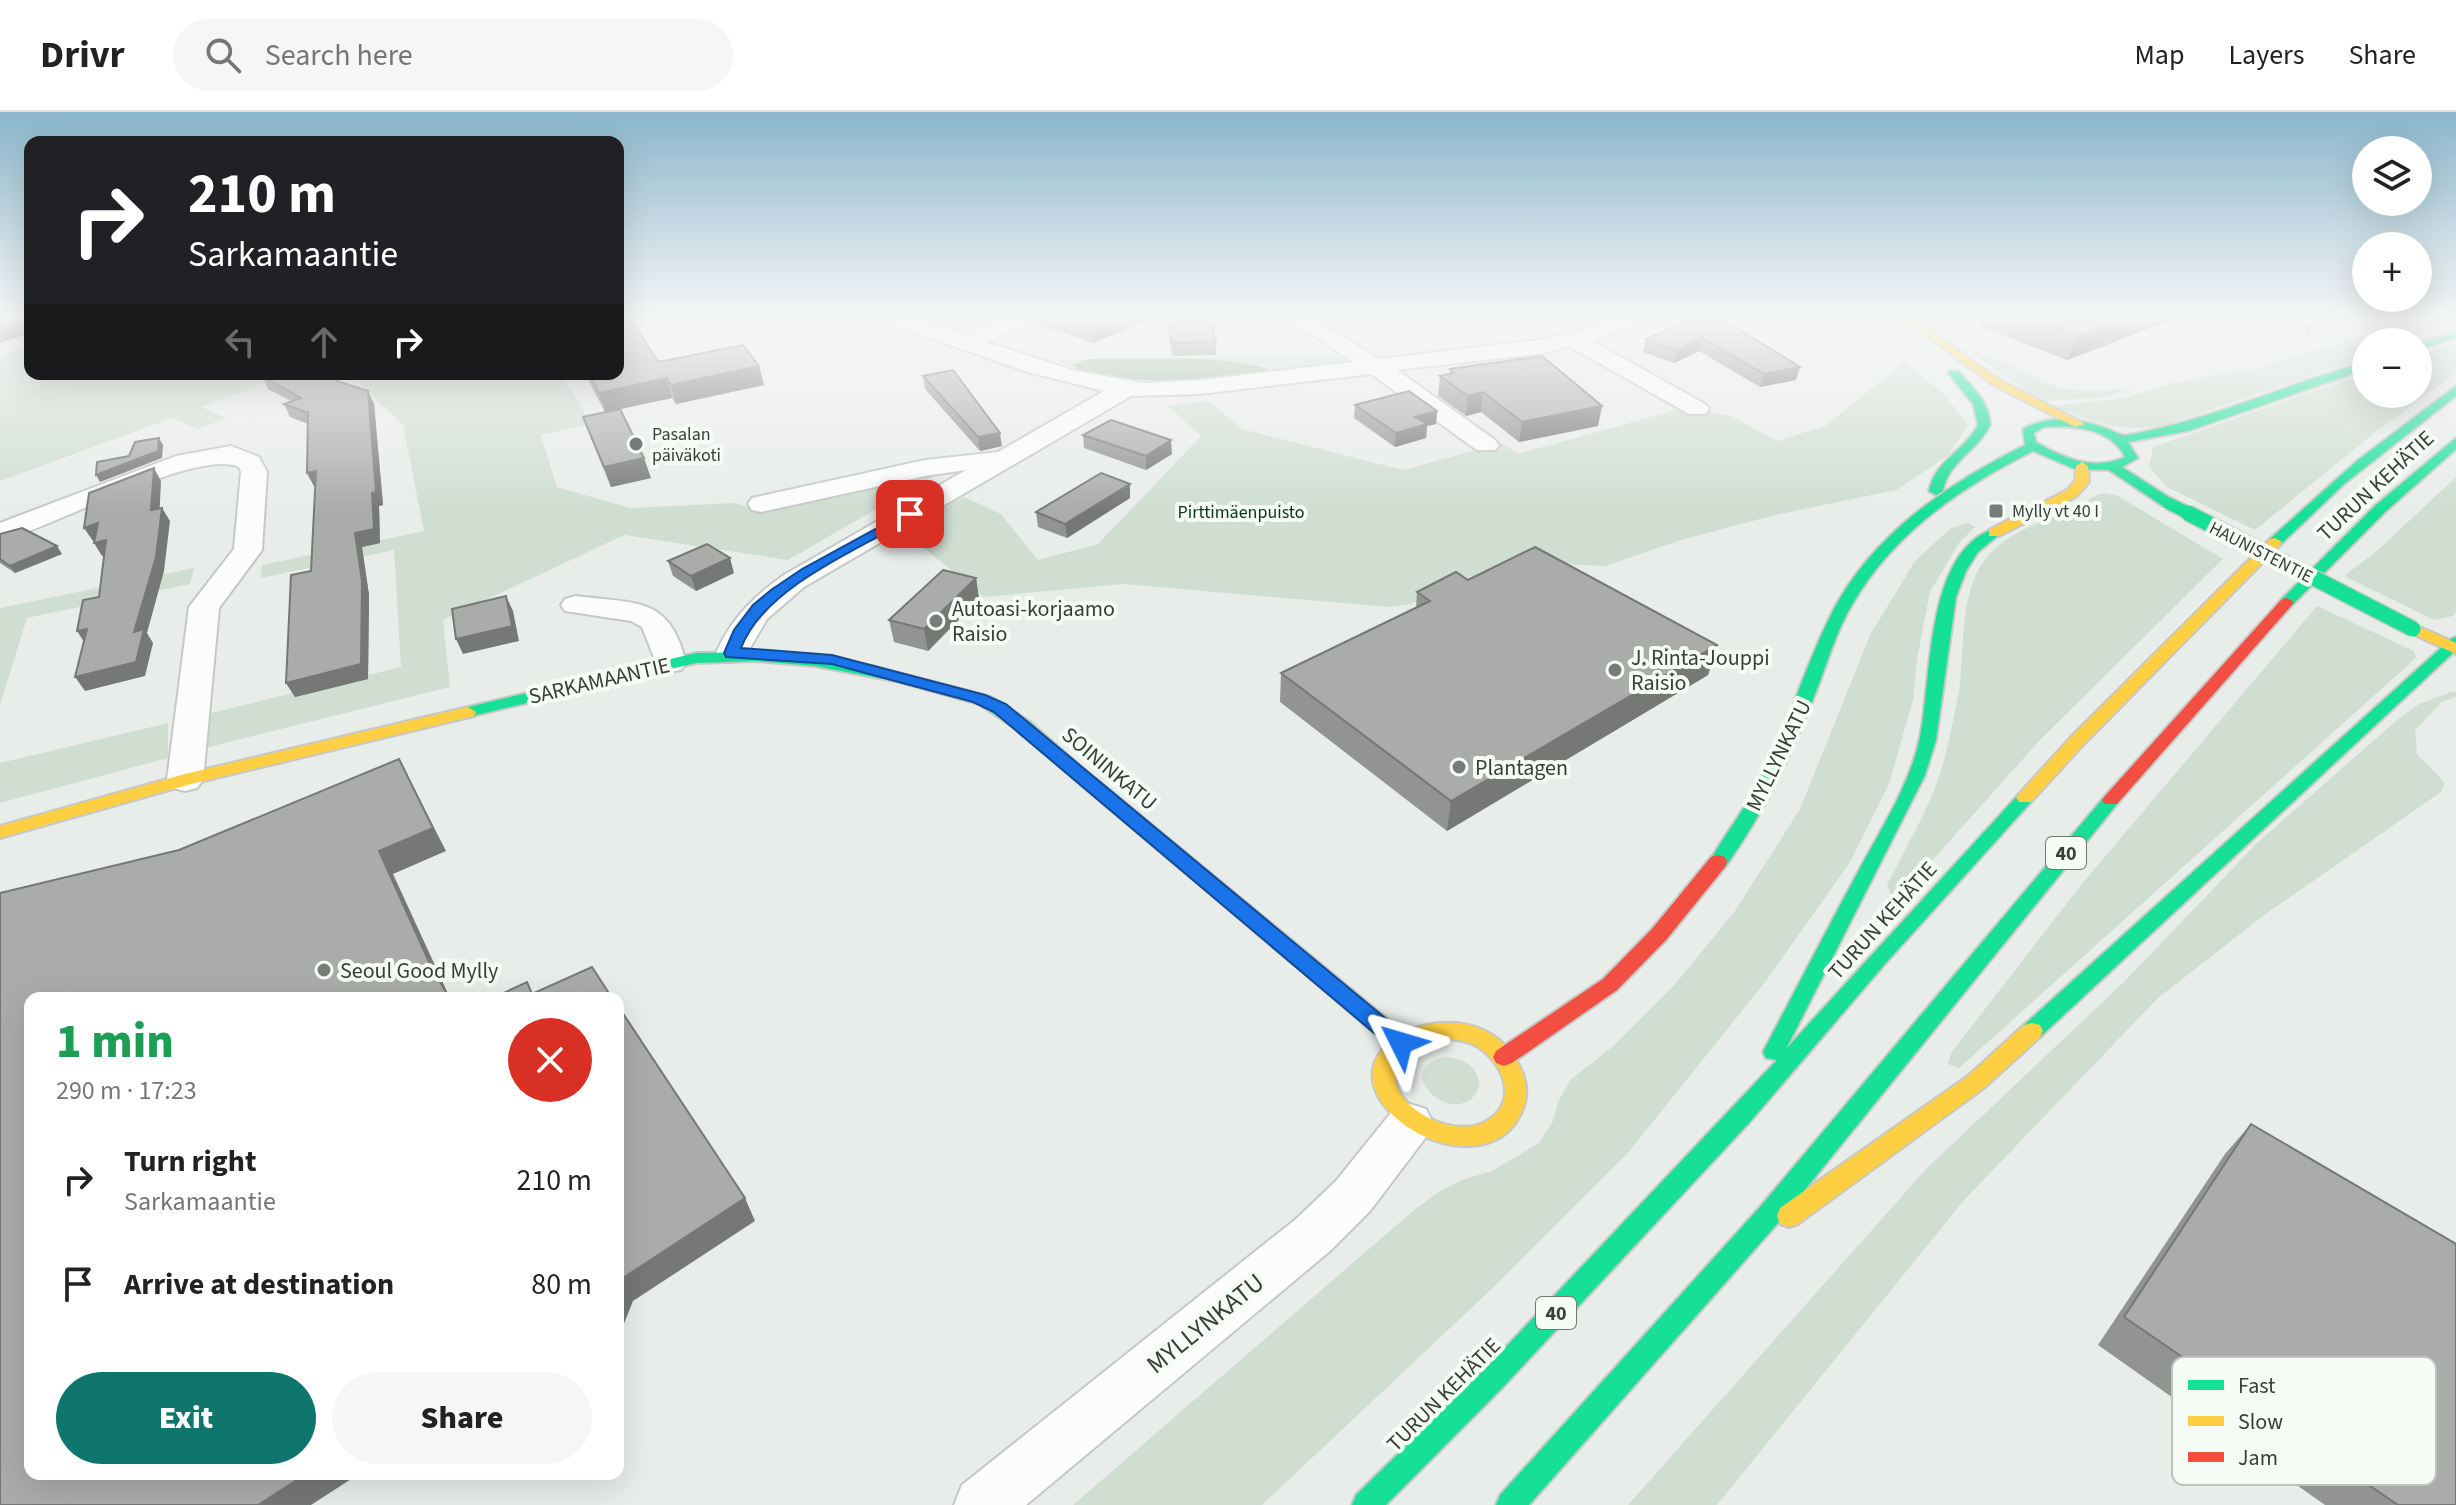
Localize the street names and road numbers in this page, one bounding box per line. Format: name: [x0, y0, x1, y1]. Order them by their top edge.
street label: TURUN KEHÄTIE: [2310, 423, 2441, 549]
street label: HAUNISTENTIE: [2205, 516, 2317, 589]
street label: SARKAMAANTIE: [526, 649, 673, 713]
street label: MYLLYNKATU: [1738, 694, 1820, 816]
street label: SOININKATU: [1055, 719, 1164, 818]
road number: 40: [2046, 837, 2086, 869]
street label: TURUN KEHÄTIE: [1821, 854, 1945, 987]
street label: MYLLYNKATU: [1139, 1264, 1272, 1382]
road number: 40: [1536, 1297, 1576, 1329]
street label: TURUN KEHÄTIE: [1379, 1330, 1508, 1459]

